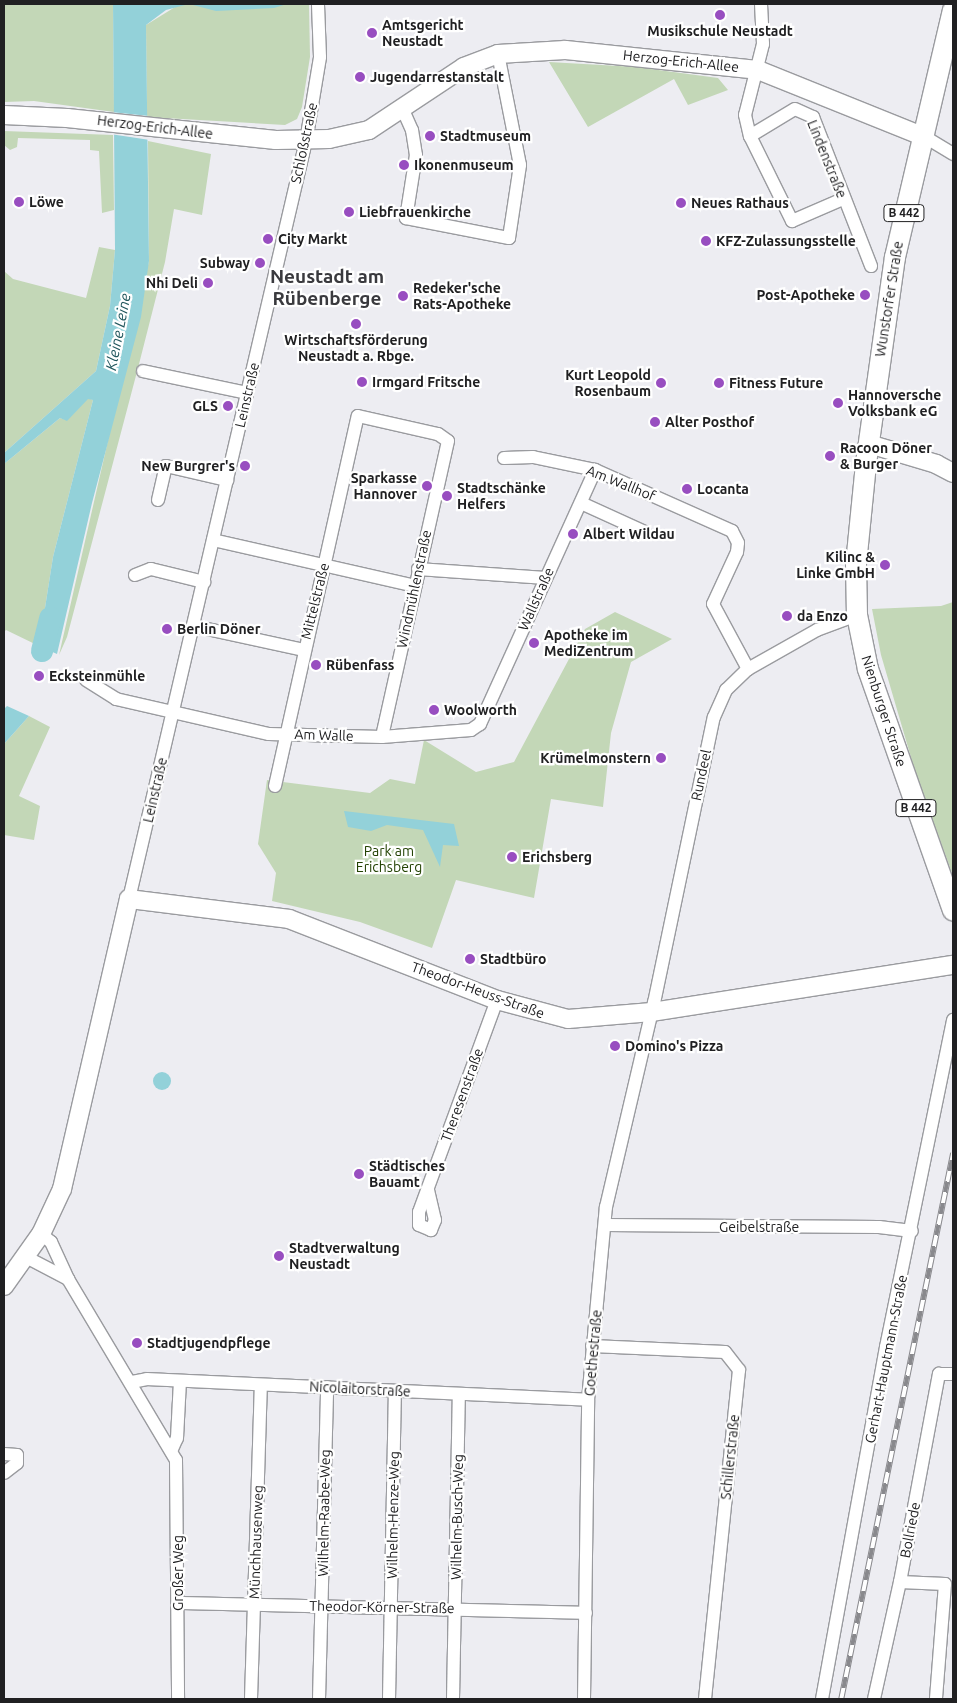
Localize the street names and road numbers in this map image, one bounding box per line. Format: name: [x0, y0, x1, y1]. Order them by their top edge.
street label: Herzog-Erich-Allee: [622, 47, 740, 75]
street label: Schloßstraße: [287, 101, 321, 185]
street label: Herzog-Erich-Allee: [96, 112, 214, 142]
street label: Lindenstraße: [804, 118, 850, 200]
road number: B 442: [883, 204, 925, 222]
street label: Wunstorfer Straße: [872, 240, 906, 358]
street label: Leinstraße: [231, 361, 263, 429]
street label: Am Wallhof: [584, 462, 658, 504]
street label: Windmühlenstraße: [393, 528, 435, 650]
street label: Mittelstraße: [297, 561, 333, 641]
street label: Wallstraße: [515, 565, 557, 633]
street label: Nienburger Straße: [858, 653, 910, 769]
street label: Am Walle: [294, 726, 354, 744]
street label: Rundeel: [687, 748, 715, 802]
street label: Leinstraße: [139, 756, 171, 824]
road number: B 442: [895, 798, 937, 818]
street label: Theodor-Heuss-Straße: [409, 958, 547, 1022]
street label: Theresenstraße: [437, 1046, 487, 1144]
street label: Geibelstraße: [719, 1219, 799, 1235]
street label: Gerhart-Hauptmann-Straße: [861, 1273, 911, 1445]
street label: Goethestraße: [581, 1309, 605, 1397]
street label: Nicolaitorstraße: [309, 1378, 411, 1400]
street label: Schillerstraße: [717, 1413, 743, 1501]
street label: Wilhelm-Raabe-Weg: [314, 1449, 334, 1577]
street label: Wilhelm-Henze-Weg: [383, 1451, 403, 1579]
street label: Wilhelm-Busch-Weg: [448, 1454, 466, 1580]
street label: Münchhausenweg: [246, 1485, 266, 1599]
street label: Bollriede: [896, 1501, 924, 1559]
street label: Großer Weg: [170, 1535, 186, 1611]
street label: Theodor-Körner-Straße: [309, 1597, 455, 1617]

